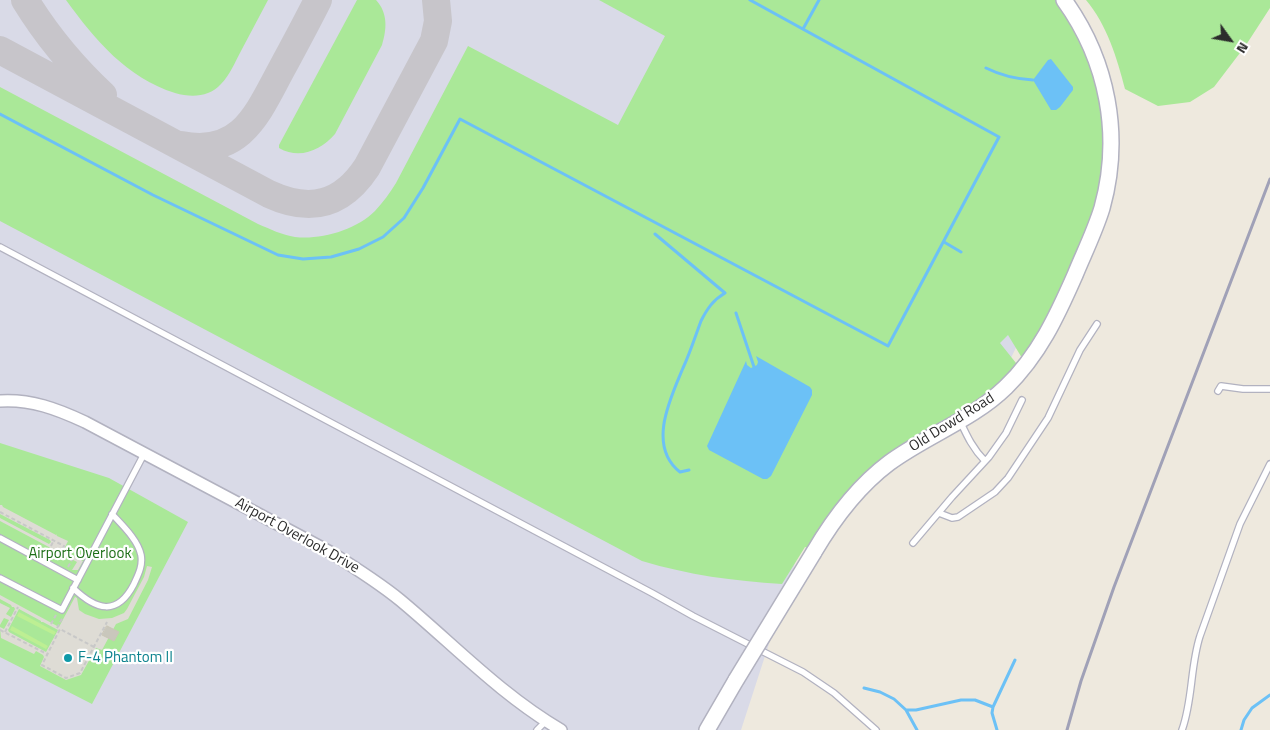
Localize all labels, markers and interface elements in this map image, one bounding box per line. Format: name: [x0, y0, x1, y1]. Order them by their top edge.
north arrow: [1205, 15, 1255, 65]
text: N: [1232, 39, 1255, 58]
street label: Old Dowd Road: [906, 390, 998, 456]
street label: Airport Overlook Drive: [232, 494, 362, 578]
park label: Airport Overlook: [28, 545, 132, 563]
place label: F-4 Phantom II: [78, 649, 173, 667]
marker: F-4 Phantom II: [62, 652, 74, 664]

